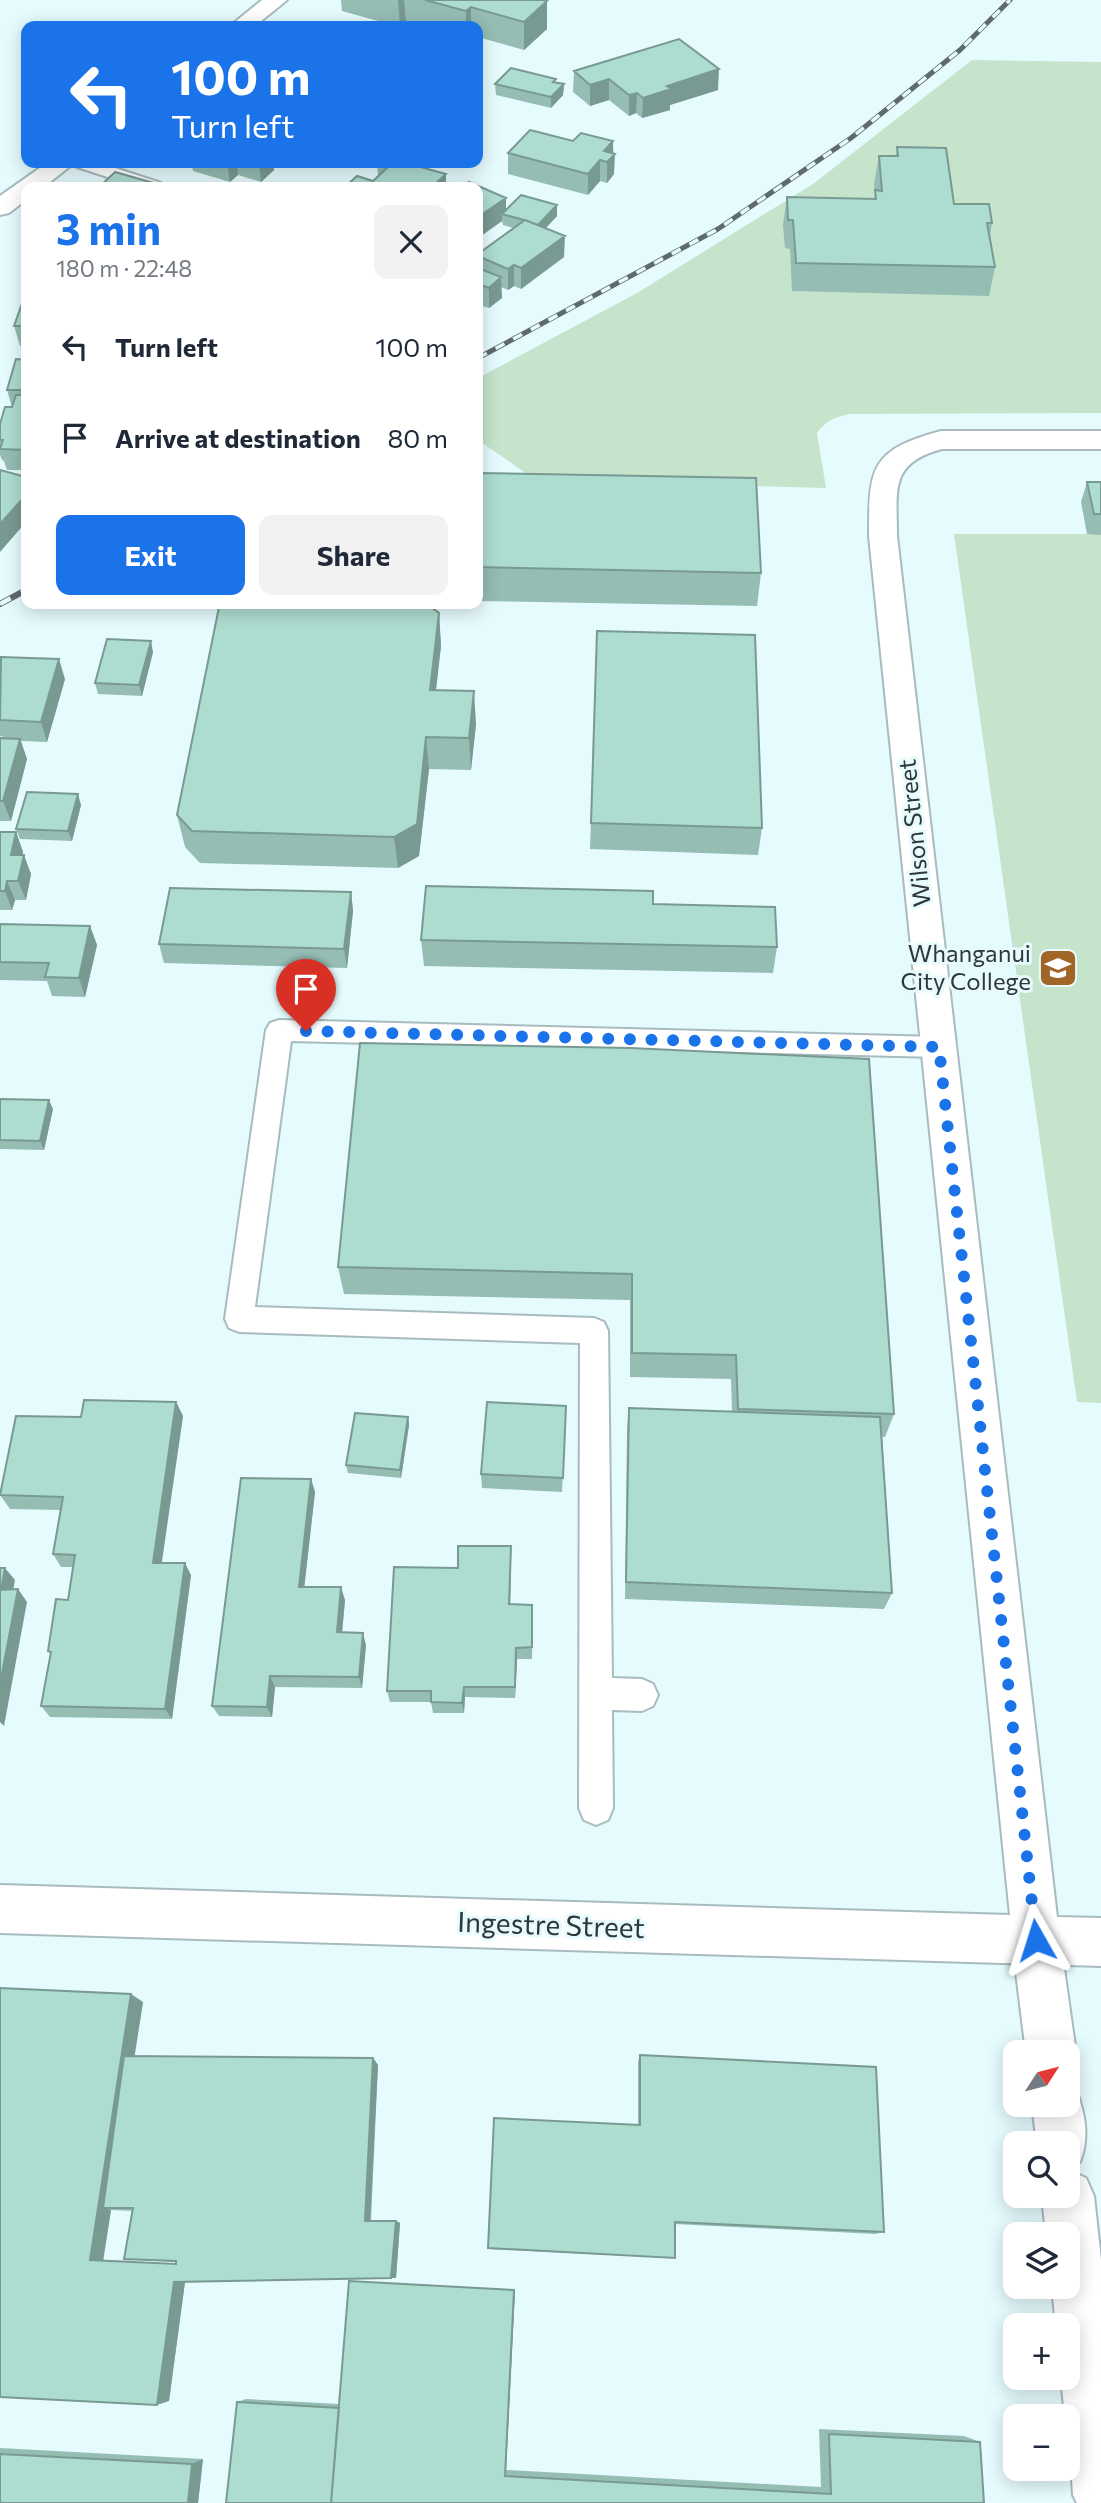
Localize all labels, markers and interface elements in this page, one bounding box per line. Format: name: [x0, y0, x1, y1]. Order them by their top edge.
text: 100 m: [171, 45, 310, 105]
icon: left: [56, 49, 147, 140]
text: Turn left: [171, 105, 295, 145]
text: 3 min: [56, 202, 161, 254]
button: close: [374, 205, 448, 279]
text: 180 m · 22:48: [56, 254, 192, 282]
icon: left: [56, 328, 94, 366]
text: Turn left: [115, 331, 218, 362]
text: 100 m: [375, 331, 448, 362]
icon: arrive: [56, 419, 94, 457]
text: Arrive at destination: [115, 422, 361, 453]
text: 80 m: [388, 422, 448, 453]
button: Exit: [56, 515, 245, 595]
button: Share: [259, 515, 448, 595]
street label: Wilson Street: [891, 758, 936, 908]
place label: Whanganui City College: [900, 938, 1031, 995]
school or university icon: Whanganui City College: [1037, 947, 1079, 989]
pin: [276, 959, 336, 1031]
icon: arrive: [287, 970, 325, 1008]
position arrow: [999, 1903, 1073, 1977]
street label: Ingestre Street: [457, 1904, 645, 1944]
north arrow: [1003, 2040, 1080, 2118]
map controls: [1003, 2040, 1080, 2481]
button: search: [1003, 2131, 1080, 2208]
button: layers: [1003, 2222, 1080, 2299]
button: +: [1003, 2313, 1080, 2390]
button: −: [1003, 2404, 1080, 2481]

